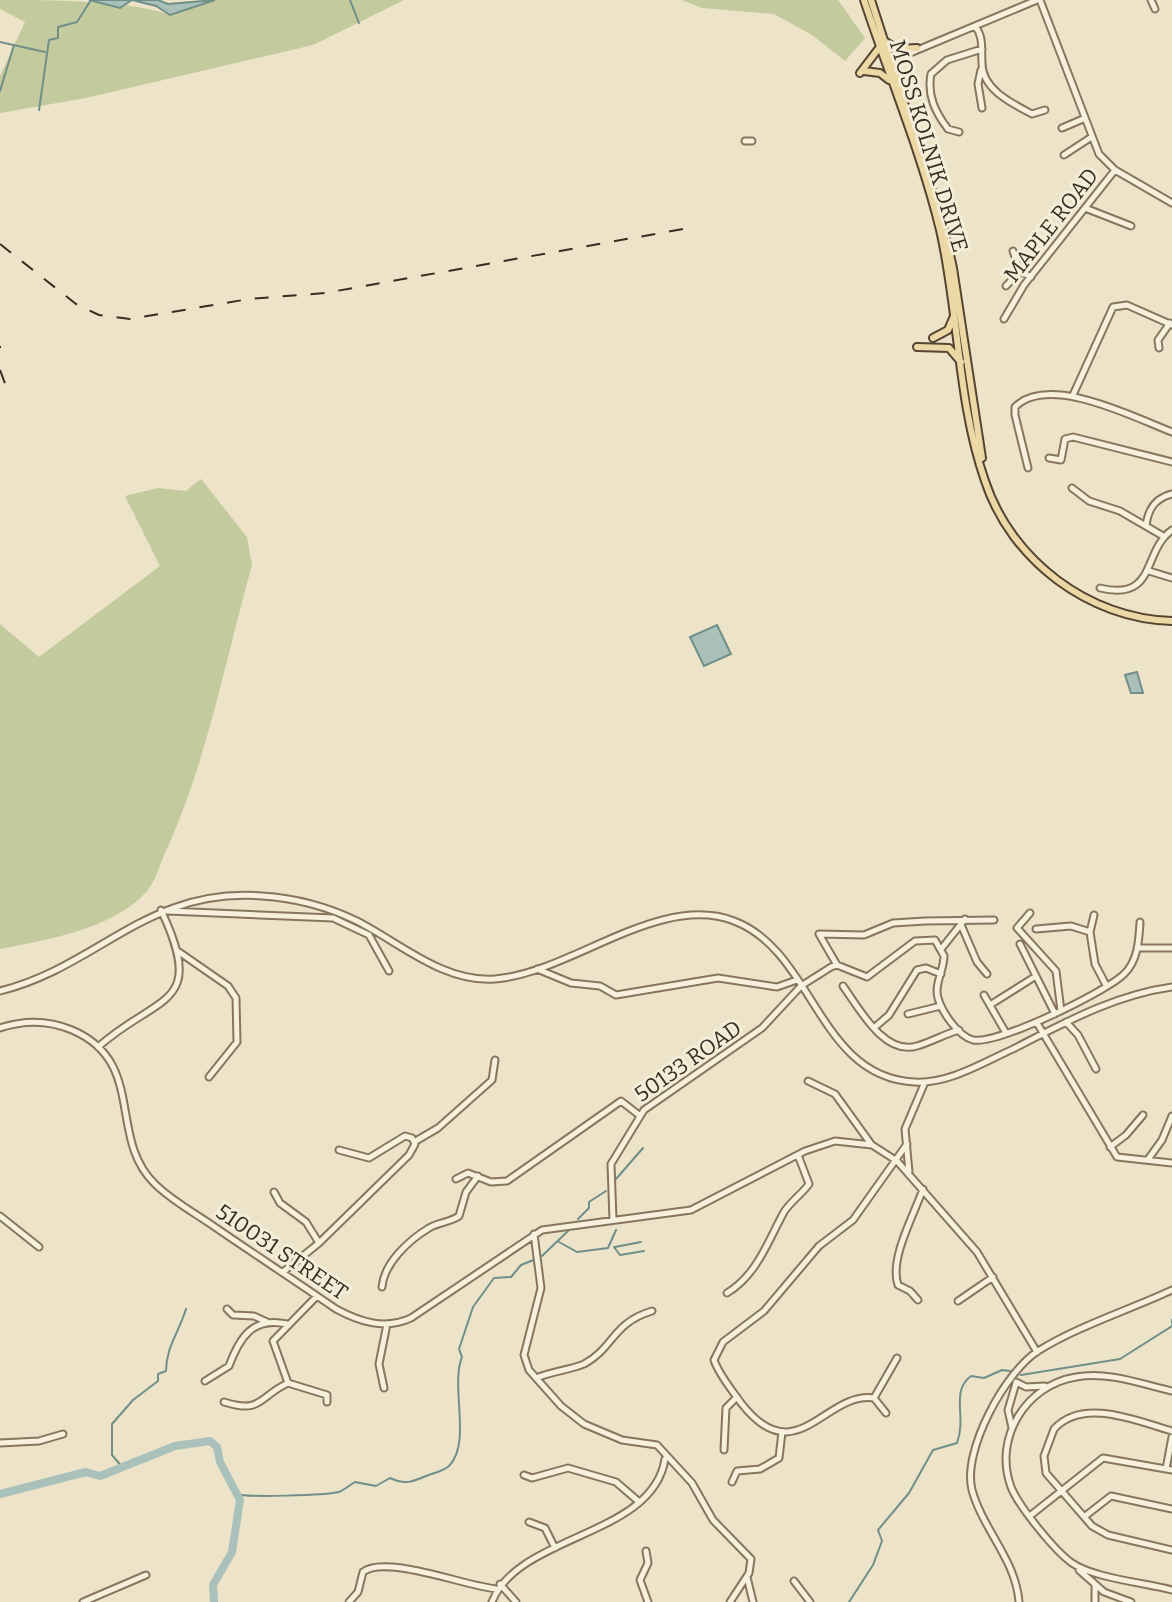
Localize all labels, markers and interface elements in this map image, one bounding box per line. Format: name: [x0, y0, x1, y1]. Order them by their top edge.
street label: MOSS KOLNIK DRIVE: [884, 37, 974, 255]
street label: MAPLE ROAD: [998, 163, 1104, 287]
street label: 50133 ROAD: [629, 1014, 747, 1108]
street label: 510031 STREET: [211, 1198, 353, 1306]

